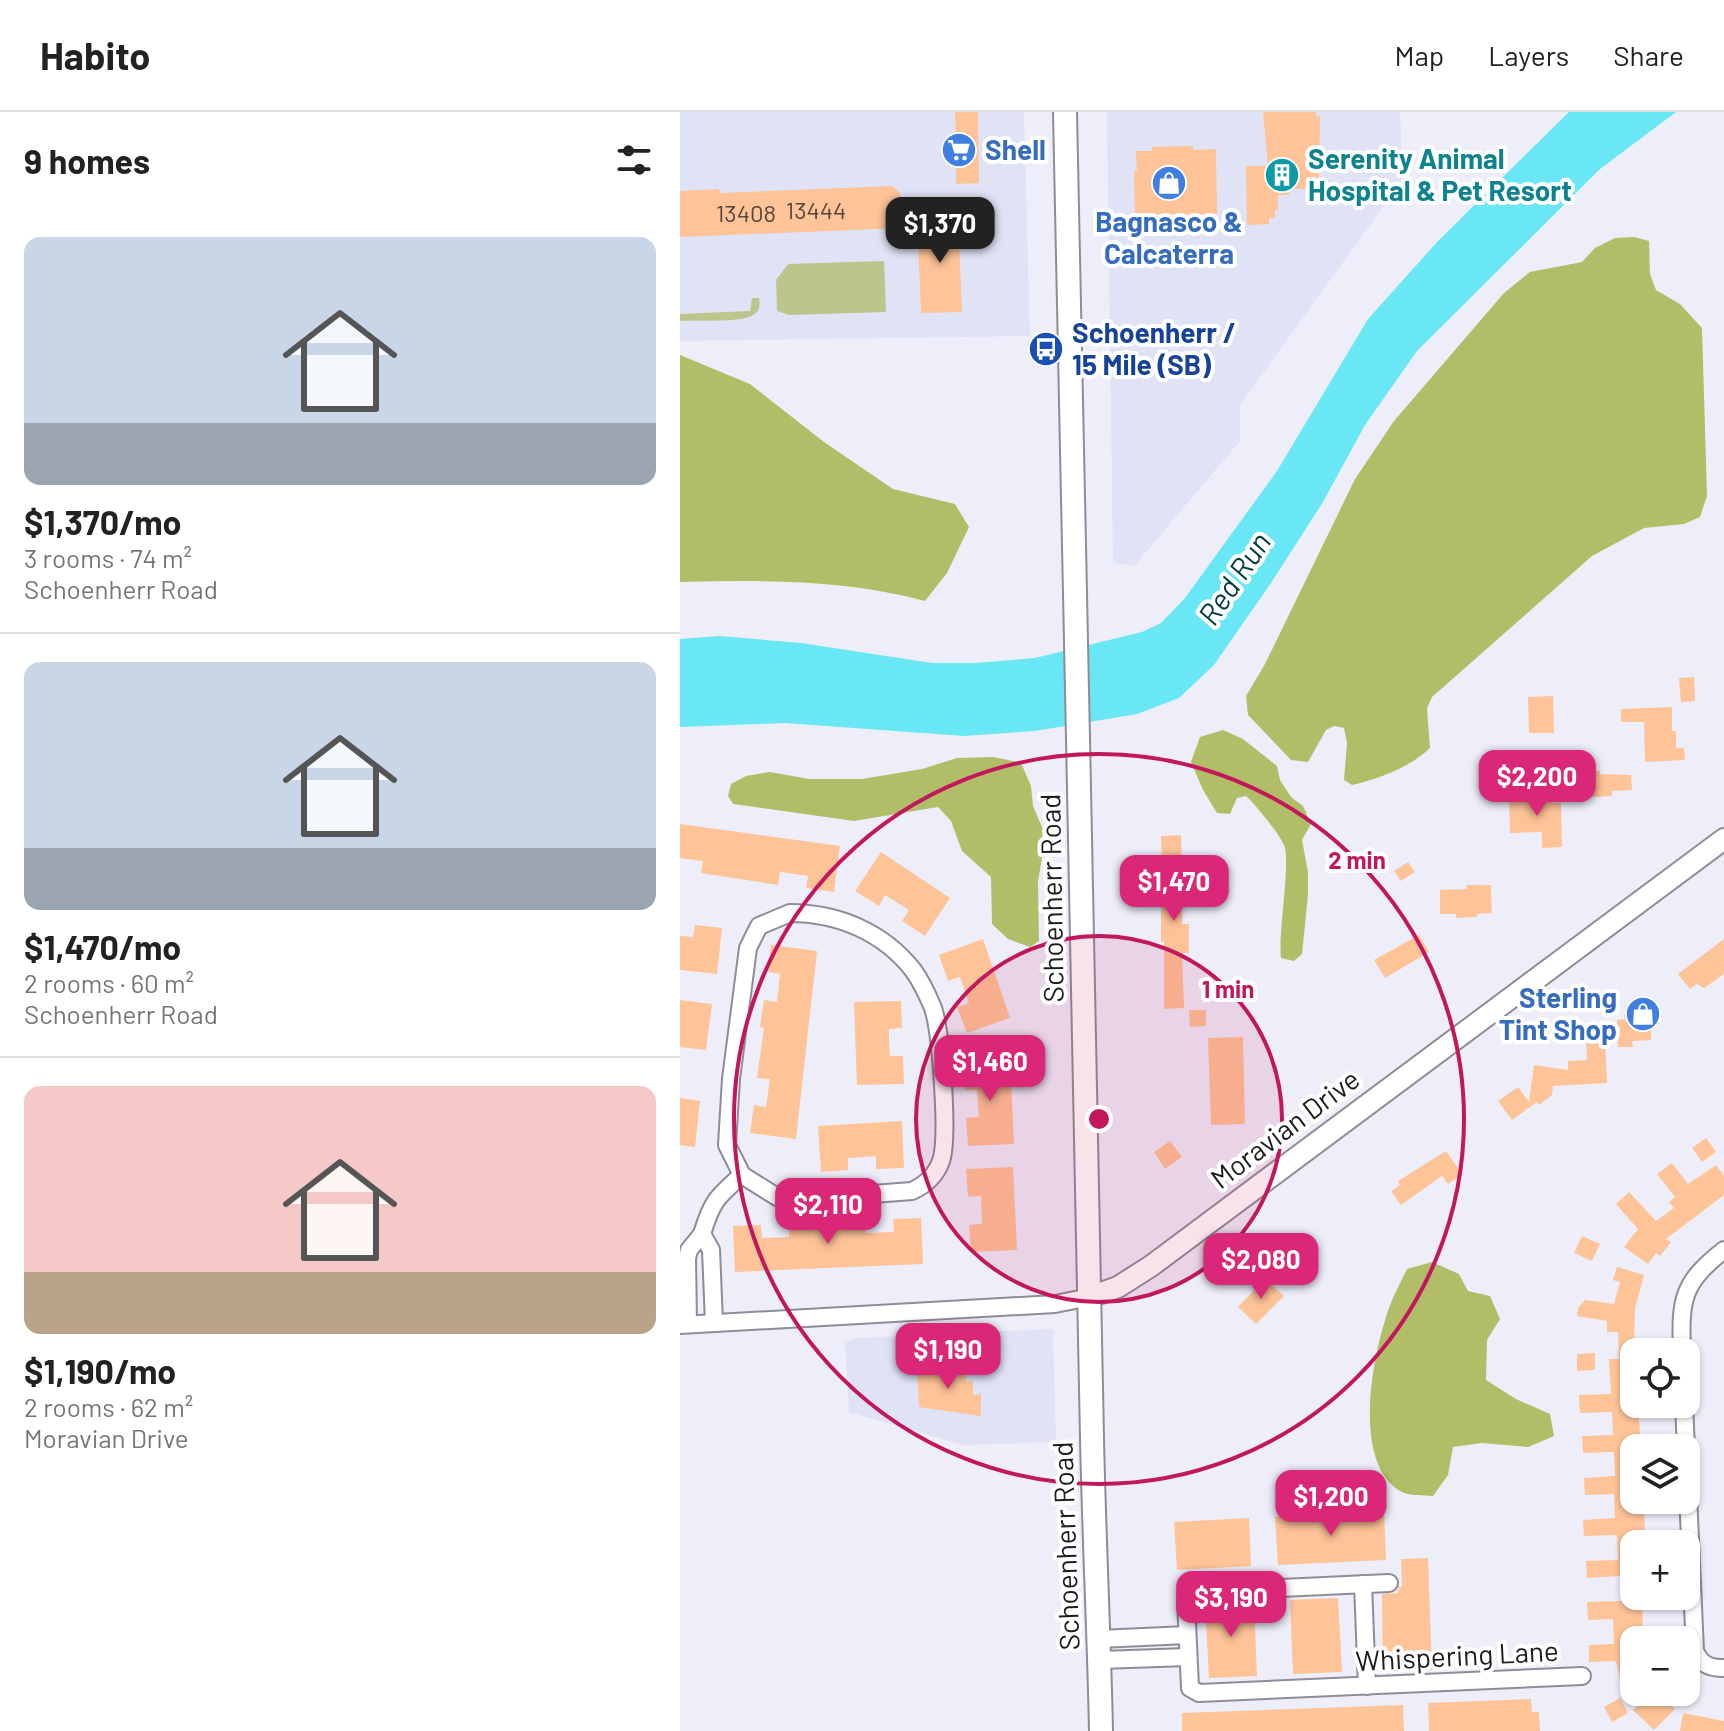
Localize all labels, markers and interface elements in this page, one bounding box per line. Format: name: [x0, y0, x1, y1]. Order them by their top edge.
text: Habito: [40, 32, 150, 78]
text: Map: [1394, 38, 1444, 72]
text: Layers: [1488, 38, 1569, 72]
text: Share: [1613, 38, 1684, 72]
supermarket icon: Shell: [940, 131, 978, 169]
place label: Shell: [985, 132, 1046, 166]
icon: filters: [612, 138, 656, 182]
text: 9 homes: [24, 140, 150, 181]
place label: Serenity Animal Hospital & Pet Resort: [1308, 141, 1572, 207]
building icon: Serenity Animal Hospital & Pet Resort: [1263, 156, 1301, 194]
shop icon: Bagnasco & Calcaterra: [1150, 164, 1188, 202]
house number: 13444: [786, 195, 846, 224]
pin: $1,370: [875, 197, 1005, 265]
house number: 13408: [716, 198, 776, 227]
place label: Bagnasco & Calcaterra: [1095, 204, 1243, 270]
text: $1,370: [904, 207, 976, 238]
icon: home: [268, 289, 412, 433]
place label: Schoenherr / 15 Mile (SB): [1072, 315, 1236, 381]
bus stop icon: Schoenherr / 15 Mile (SB): [1027, 330, 1065, 368]
text: $1,370/mo: [24, 501, 181, 542]
water label: Red Run: [1189, 525, 1277, 631]
text: 3 rooms · 74 m²: [24, 542, 192, 573]
text: Schoenherr Road: [24, 573, 218, 604]
icon: home: [268, 714, 412, 858]
pin: $2,200: [1472, 750, 1602, 818]
text: $2,200: [1497, 760, 1577, 791]
street label: Schoenherr Road: [1032, 793, 1070, 1003]
text: 2 min: [1328, 845, 1386, 874]
pin: $1,470: [1109, 855, 1239, 923]
text: $1,470: [1138, 865, 1210, 896]
text: $1,470/mo: [24, 926, 181, 967]
text: 2 rooms · 60 m²: [24, 967, 194, 998]
text: 1 min: [1202, 974, 1254, 1003]
place label: Sterling Tint Shop: [1499, 980, 1617, 1046]
shop icon: Sterling Tint Shop: [1624, 995, 1662, 1033]
text: Schoenherr Road: [24, 998, 218, 1029]
pin: $1,460: [925, 1035, 1055, 1103]
text: $1,460: [952, 1045, 1028, 1076]
street label: Moravian Drive: [1203, 1061, 1365, 1195]
centre of rings: [1085, 1105, 1113, 1133]
icon: home: [268, 1138, 412, 1282]
pin: $2,110: [763, 1178, 893, 1246]
text: $2,110: [793, 1188, 863, 1219]
pin: $2,080: [1196, 1233, 1326, 1301]
text: $2,080: [1221, 1243, 1301, 1274]
pin: $1,190: [883, 1323, 1013, 1391]
text: $1,190: [914, 1333, 982, 1364]
map controls: [1620, 1338, 1700, 1706]
button: locate: [1620, 1338, 1700, 1418]
text: $1,190/mo: [24, 1350, 176, 1391]
text: 2 rooms · 62 m²: [24, 1391, 193, 1422]
text: Moravian Drive: [24, 1422, 189, 1453]
button: layers: [1620, 1434, 1700, 1514]
street label: Schoenherr Road: [1044, 1441, 1086, 1651]
pin: $1,200: [1266, 1470, 1396, 1538]
text: $1,200: [1293, 1480, 1369, 1511]
button: +: [1620, 1530, 1700, 1610]
pin: $3,190: [1166, 1571, 1296, 1639]
text: $3,190: [1194, 1581, 1268, 1612]
button: −: [1620, 1626, 1700, 1706]
street label: Whispering Lane: [1354, 1633, 1559, 1677]

